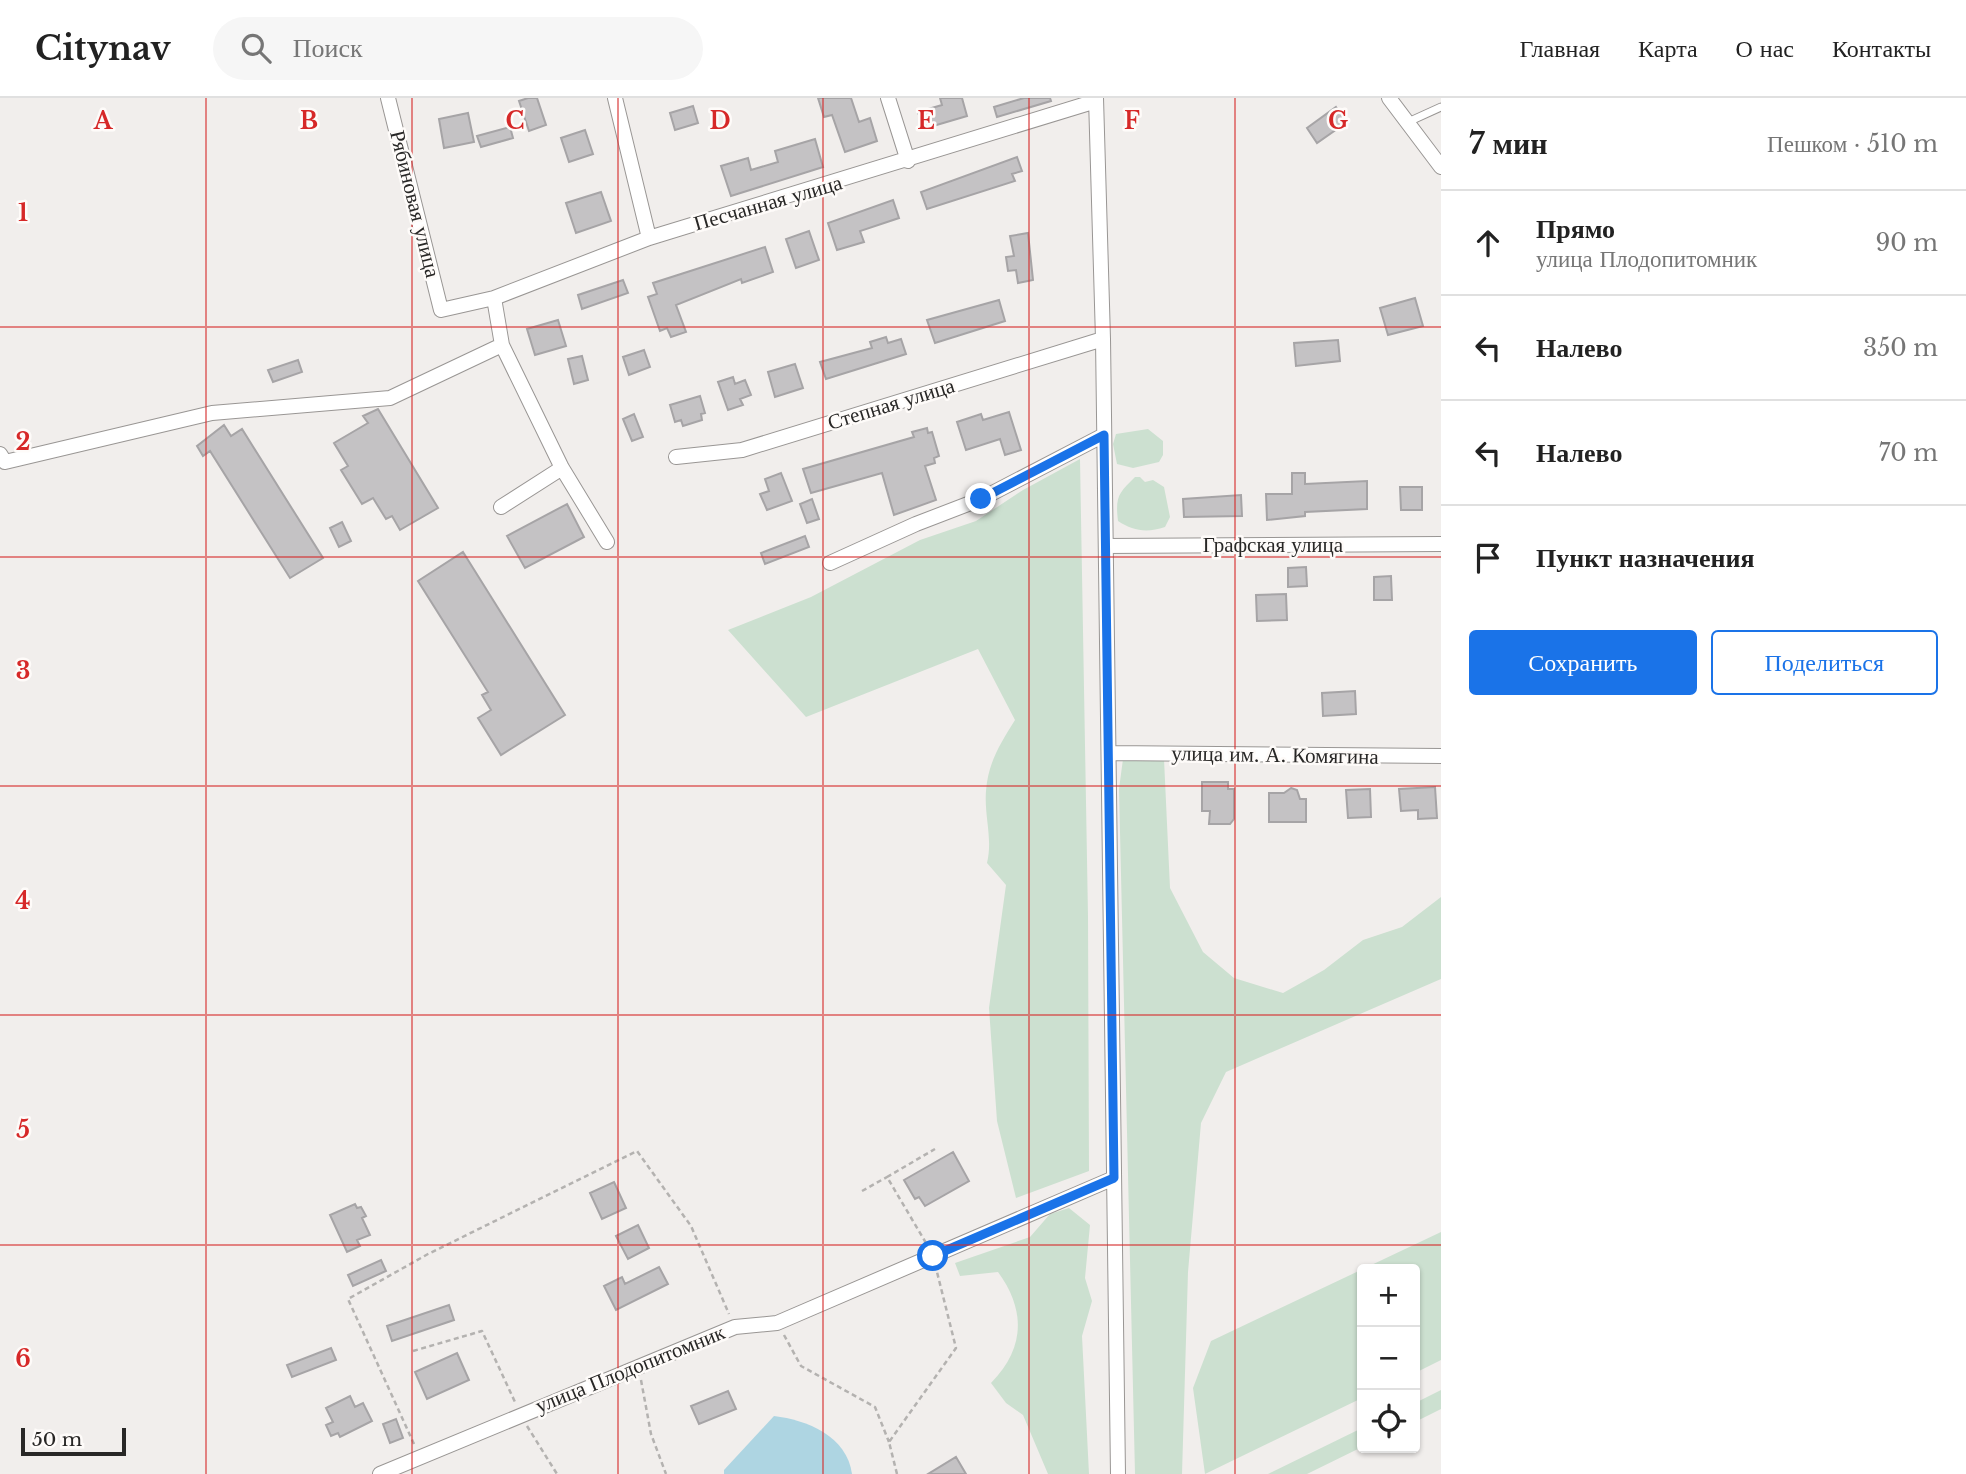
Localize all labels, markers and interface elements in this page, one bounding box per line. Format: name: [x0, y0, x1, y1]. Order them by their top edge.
search box: [213, 17, 703, 80]
text: Citynav: [35, 28, 171, 69]
icon: search: [237, 29, 275, 67]
text: Поиск: [293, 32, 363, 64]
text: Главная: [1520, 34, 1600, 63]
text: Карта: [1638, 34, 1698, 63]
text: О нас: [1736, 34, 1794, 63]
text: Контакты: [1832, 34, 1931, 63]
text: A: [93, 107, 114, 135]
text: B: [300, 107, 318, 135]
text: C: [506, 107, 524, 135]
text: D: [709, 107, 731, 135]
text: E: [917, 107, 935, 135]
text: F: [1124, 107, 1140, 135]
text: G: [1328, 107, 1348, 135]
text: 7 мин: [1469, 125, 1547, 162]
street label: Рябиновая улица: [384, 128, 446, 281]
text: Пешком · 510 m: [1767, 130, 1938, 158]
street label: Песчанная улица: [691, 169, 846, 237]
text: 1: [18, 199, 28, 227]
text: Прямо: [1536, 213, 1615, 245]
icon: ahead: [1469, 224, 1507, 262]
text: 90 m: [1876, 229, 1938, 257]
text: улица Плодопитомник: [1536, 245, 1757, 273]
icon: left: [1469, 329, 1507, 367]
text: Налево: [1536, 332, 1622, 364]
text: 350 m: [1863, 334, 1938, 362]
street label: Степная улица: [824, 372, 958, 436]
text: 2: [16, 428, 30, 456]
icon: left: [1469, 434, 1507, 472]
text: Налево: [1536, 437, 1622, 469]
text: 70 m: [1879, 439, 1938, 467]
route end: [965, 483, 996, 514]
street label: Графская улица: [1203, 532, 1344, 558]
icon: arrive: [1469, 539, 1507, 577]
text: Пункт назначения: [1536, 542, 1754, 574]
button: Сохранить: [1469, 630, 1697, 695]
button: Поделиться: [1711, 630, 1938, 695]
text: 3: [16, 657, 30, 685]
street label: улица им. А. Комягина: [1171, 740, 1379, 770]
text: 4: [15, 887, 31, 915]
text: 5: [16, 1116, 30, 1144]
route start: [917, 1240, 948, 1271]
map controls: [1357, 1264, 1420, 1453]
button: +: [1357, 1264, 1420, 1327]
street label: улица Плодопитомник: [531, 1319, 729, 1419]
button: −: [1357, 1327, 1420, 1390]
text: 6: [15, 1345, 31, 1373]
button: locate: [1357, 1390, 1420, 1453]
scale bar: [21, 1425, 126, 1457]
text: 50 m: [32, 1428, 82, 1451]

